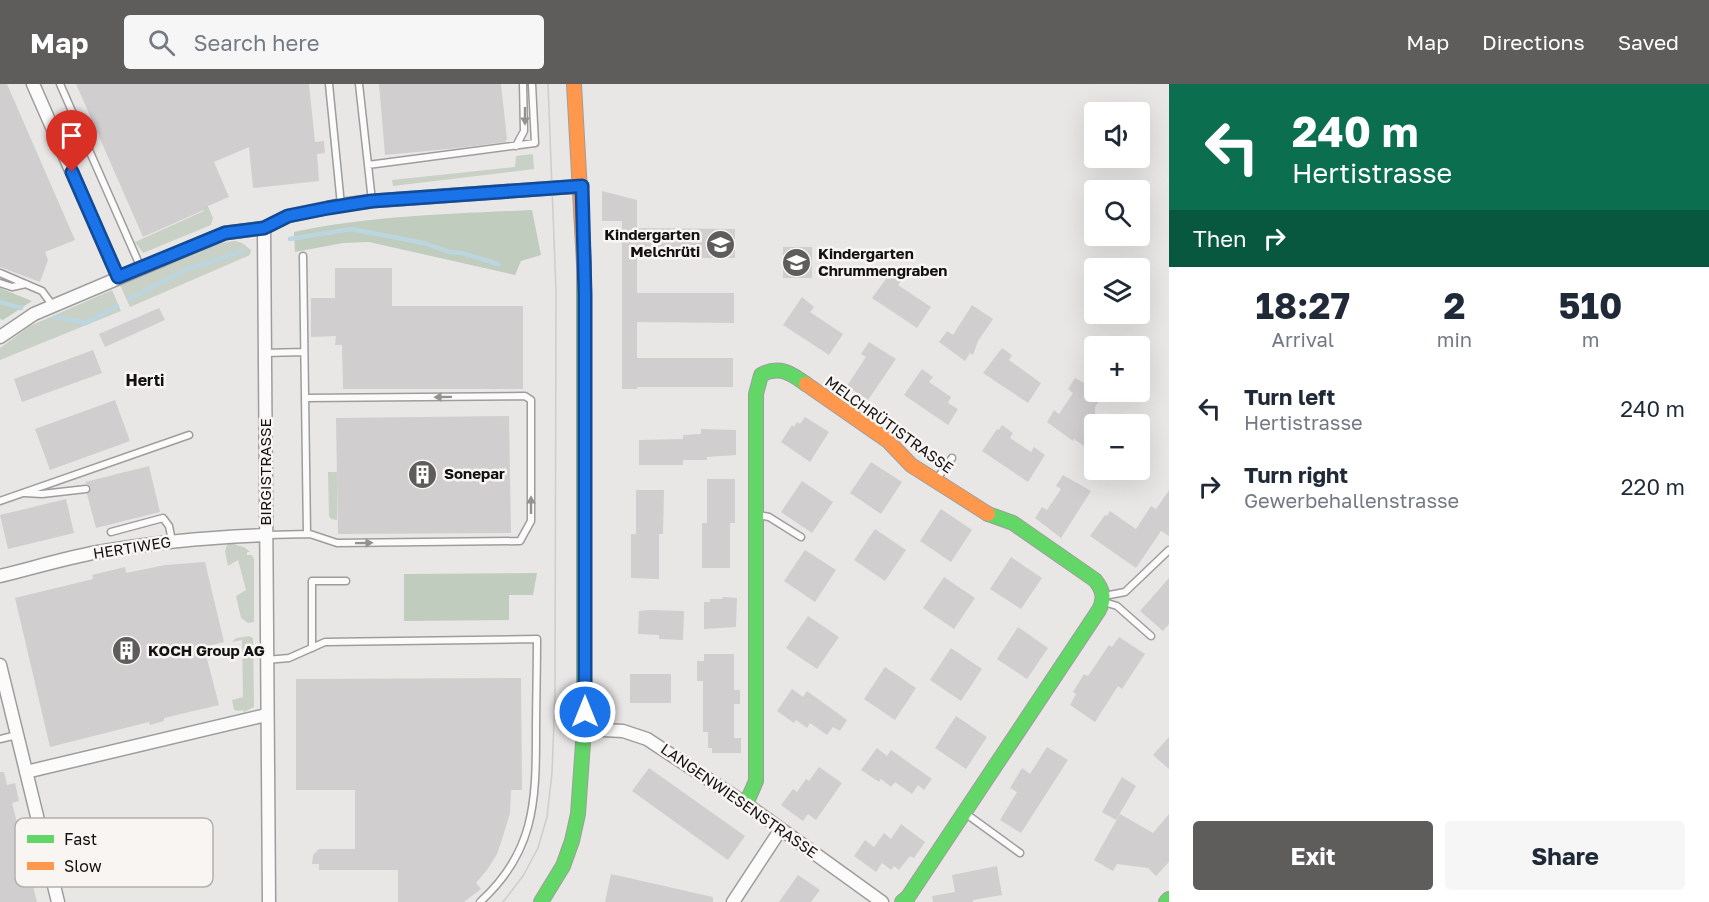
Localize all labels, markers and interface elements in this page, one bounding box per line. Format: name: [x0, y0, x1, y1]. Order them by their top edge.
search box: [124, 15, 544, 69]
text: Map: [30, 26, 88, 59]
icon: search: [145, 26, 178, 59]
text: Search here: [193, 29, 319, 56]
text: Map: [1406, 29, 1449, 55]
text: Directions: [1482, 29, 1585, 55]
text: Saved: [1618, 29, 1679, 55]
map controls: [1084, 102, 1150, 480]
button: sound: [1084, 102, 1150, 168]
one-way arrow: [520, 106, 530, 125]
text: 240 m: [1292, 106, 1418, 156]
icon: left: [1193, 108, 1271, 186]
pin: [46, 110, 97, 172]
icon: arrive: [55, 119, 88, 152]
text: Hertistrasse: [1292, 157, 1452, 189]
button: search: [1084, 180, 1150, 246]
icon: right: [1258, 222, 1291, 255]
place label: Kindergarten Melchrüti: [604, 225, 700, 260]
text: Then: [1193, 225, 1246, 252]
school or university icon: Kindergarten Melchrüti: [705, 228, 737, 260]
place label: Kindergarten Chrummengraben: [818, 244, 947, 279]
school or university icon: Kindergarten Chrummengraben: [781, 247, 813, 279]
button: layers: [1084, 258, 1150, 324]
text: 18:27: [1256, 284, 1350, 327]
text: 2: [1443, 284, 1465, 327]
text: 510: [1559, 284, 1622, 327]
text: Arrival: [1272, 327, 1334, 351]
text: min: [1437, 327, 1472, 351]
text: m: [1582, 327, 1599, 351]
button: +: [1084, 336, 1150, 402]
district label: Herti: [126, 370, 164, 390]
street label: MELCHRÜTISTRASSE: [822, 372, 957, 477]
text: Turn left: [1244, 383, 1335, 410]
one-way arrow: [433, 392, 452, 402]
icon: left: [1193, 392, 1226, 425]
text: 240 m: [1620, 395, 1685, 422]
text: Hertistrasse: [1244, 410, 1363, 434]
button: −: [1084, 414, 1150, 480]
street label: BIRGISTRASSE: [256, 418, 274, 526]
building icon: Sonepar: [407, 458, 439, 490]
text: Turn right: [1244, 461, 1348, 488]
place label: Sonepar: [444, 464, 505, 482]
icon: right: [1193, 470, 1226, 503]
text: 220 m: [1621, 473, 1685, 500]
text: Gewerbehallenstrasse: [1244, 488, 1459, 512]
one-way arrow: [526, 496, 536, 515]
street label: HERTIWEG: [92, 532, 172, 562]
one-way arrow: [354, 538, 373, 548]
building icon: KOCH Group AG: [111, 635, 143, 667]
place label: KOCH Group AG: [148, 641, 265, 659]
position arrow: [553, 680, 617, 744]
street label: LANGENWIESENSTRASSE: [658, 739, 821, 861]
legend: [15, 818, 213, 887]
button: Exit: [1193, 821, 1433, 890]
button: Share: [1445, 821, 1685, 890]
text: Fast: [64, 829, 97, 849]
text: Slow: [64, 856, 102, 876]

